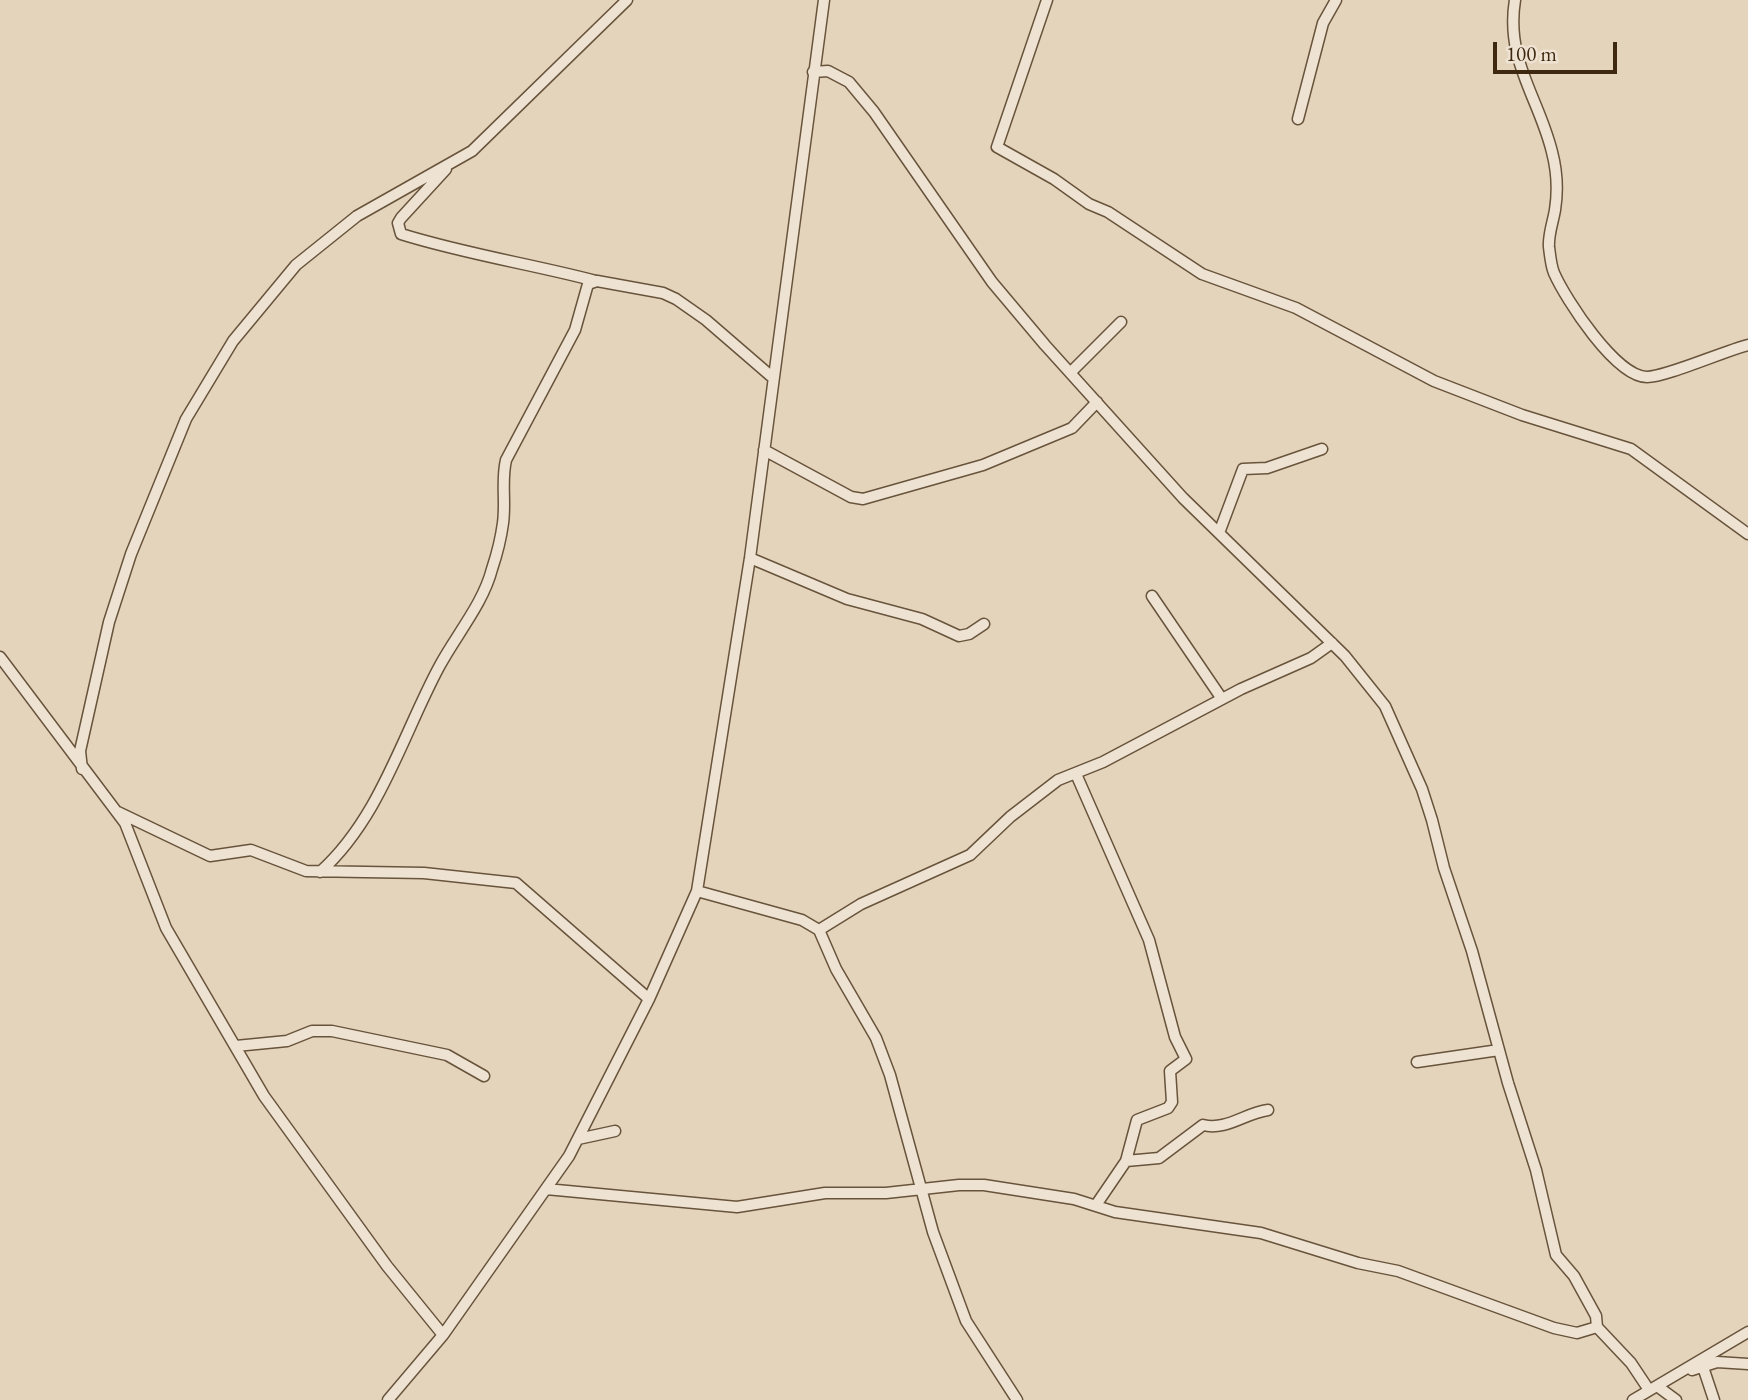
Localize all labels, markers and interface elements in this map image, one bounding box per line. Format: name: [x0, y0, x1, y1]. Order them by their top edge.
scale bar: [1496, 28, 1620, 72]
text: 100 m: [1506, 40, 1557, 67]

